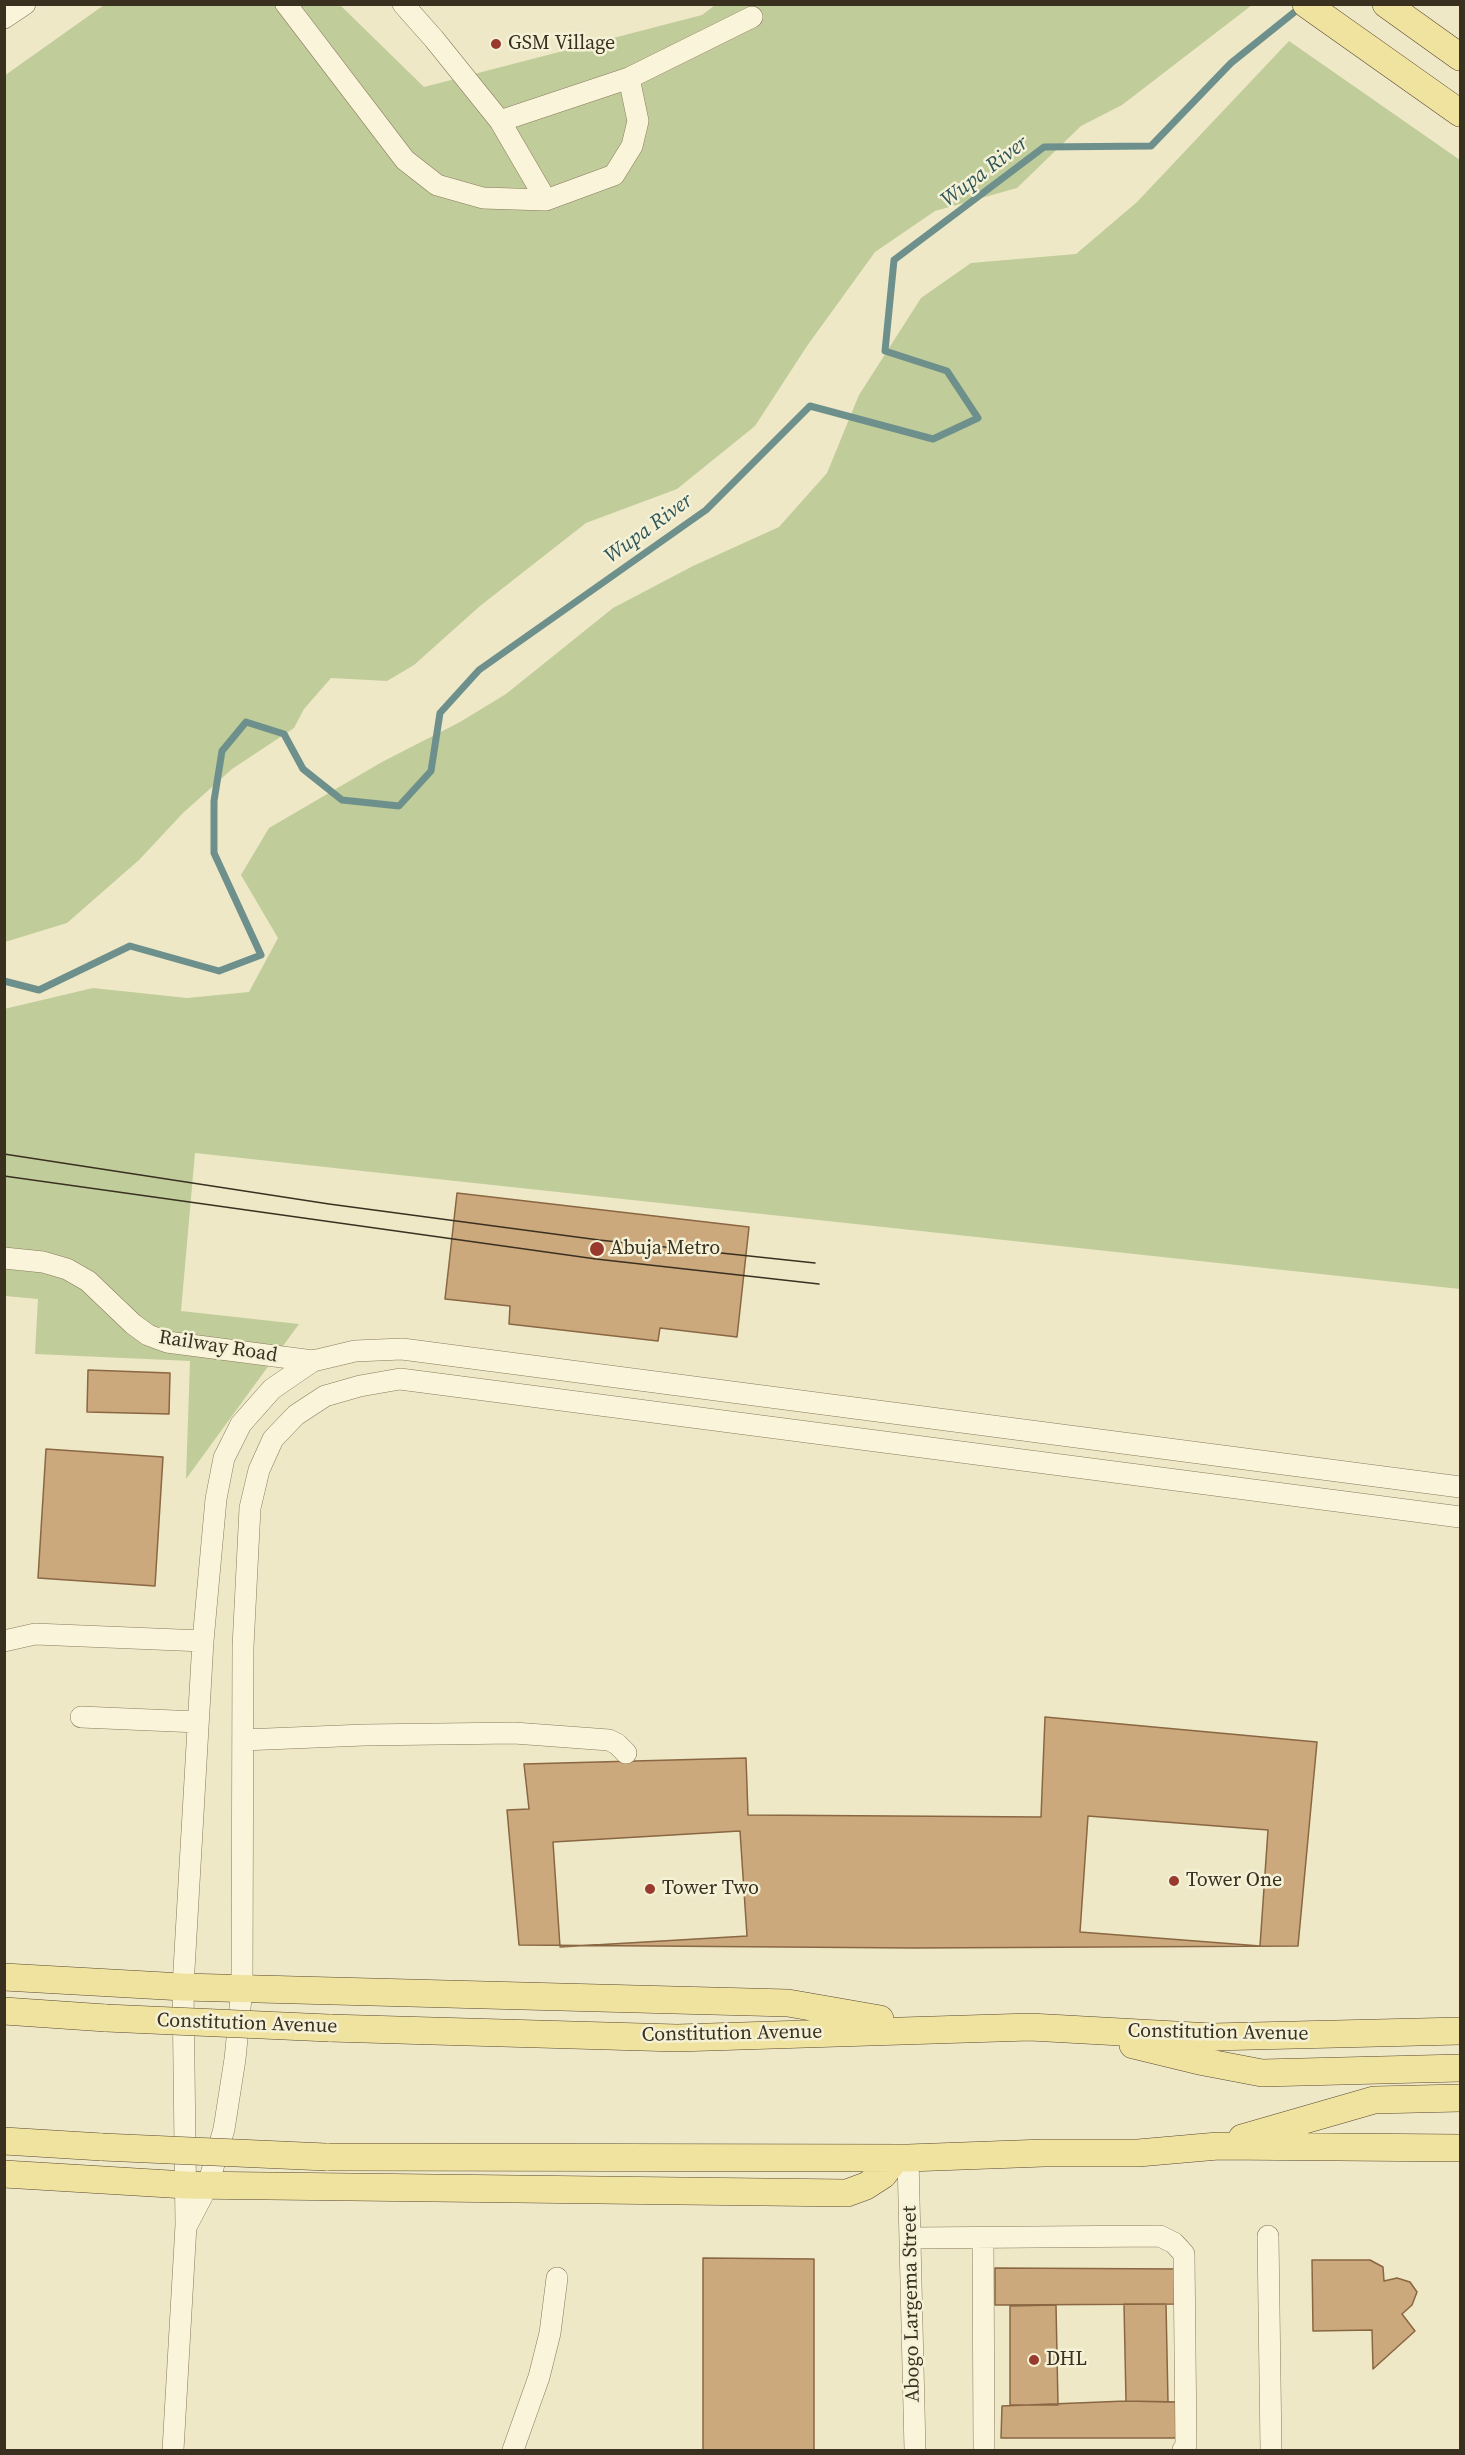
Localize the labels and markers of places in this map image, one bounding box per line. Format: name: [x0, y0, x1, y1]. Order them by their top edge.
place label: GSM Village: [508, 32, 615, 56]
marker: GSM Village: [489, 37, 503, 51]
place label: Abuja Metro: [610, 1237, 720, 1261]
marker: Abuja Metro: [588, 1240, 606, 1258]
place label: Tower One: [1186, 1869, 1282, 1893]
marker: Tower One: [1167, 1874, 1181, 1888]
place label: Tower Two: [662, 1877, 759, 1901]
marker: Tower Two: [643, 1882, 657, 1896]
place label: DHL: [1046, 2348, 1087, 2372]
marker: DHL: [1027, 2353, 1041, 2367]

